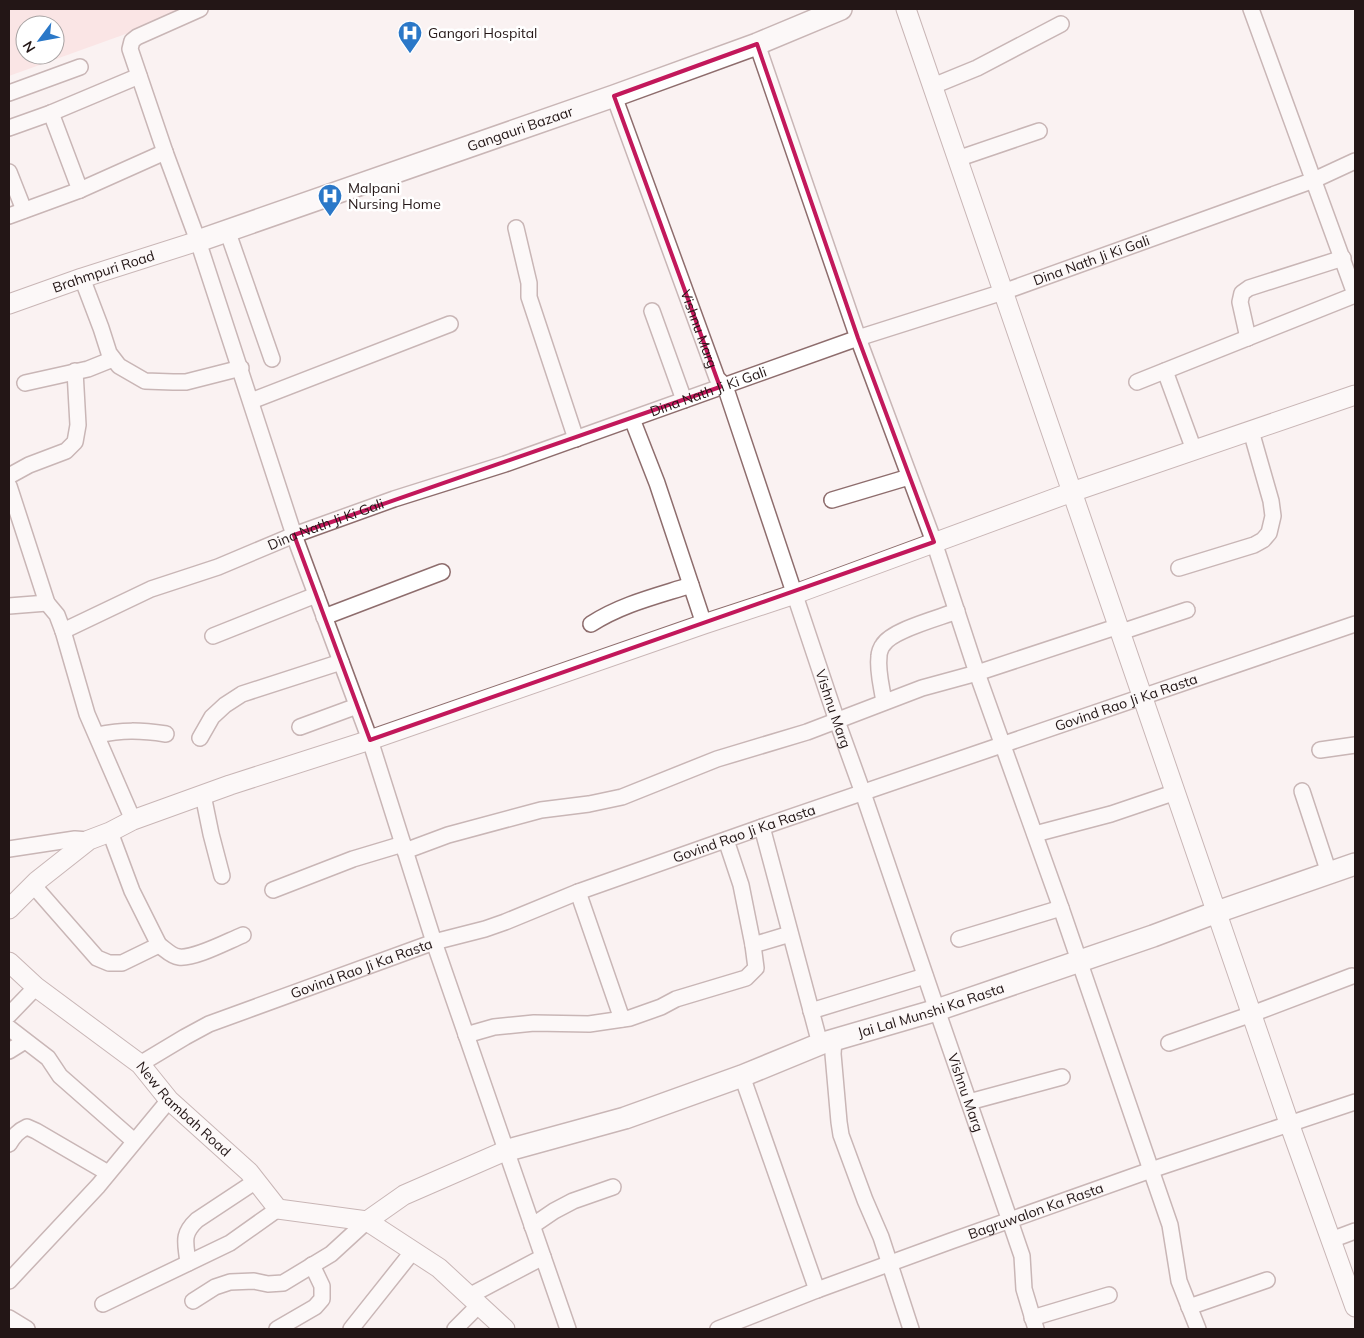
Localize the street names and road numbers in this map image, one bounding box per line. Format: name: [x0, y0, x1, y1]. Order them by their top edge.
street label: Gangauri Bazaar: [465, 102, 576, 156]
street label: Dina Nath Ji Ki Gali: [1031, 231, 1152, 289]
street label: Brahmpuri Road: [50, 246, 157, 297]
street label: Vishnu Marg: [677, 287, 722, 371]
street label: Dina Nath Ji Ki Gali: [648, 362, 769, 421]
street label: Dina Nath Ji Ki Gali: [265, 494, 386, 554]
street label: Vishnu Marg: [811, 667, 855, 751]
street label: Govind Rao Ji Ka Rasta: [1052, 670, 1200, 735]
street label: Govind Rao Ji Ka Rasta: [670, 800, 818, 867]
street label: Govind Rao Ji Ka Rasta: [288, 934, 435, 1003]
street label: Jai Lal Munshi Ka Rasta: [855, 979, 1007, 1042]
street label: Vishnu Marg: [944, 1051, 988, 1134]
street label: New Rambah Road: [132, 1058, 235, 1160]
street label: Bagruwalon Ka Rasta: [966, 1179, 1106, 1243]

